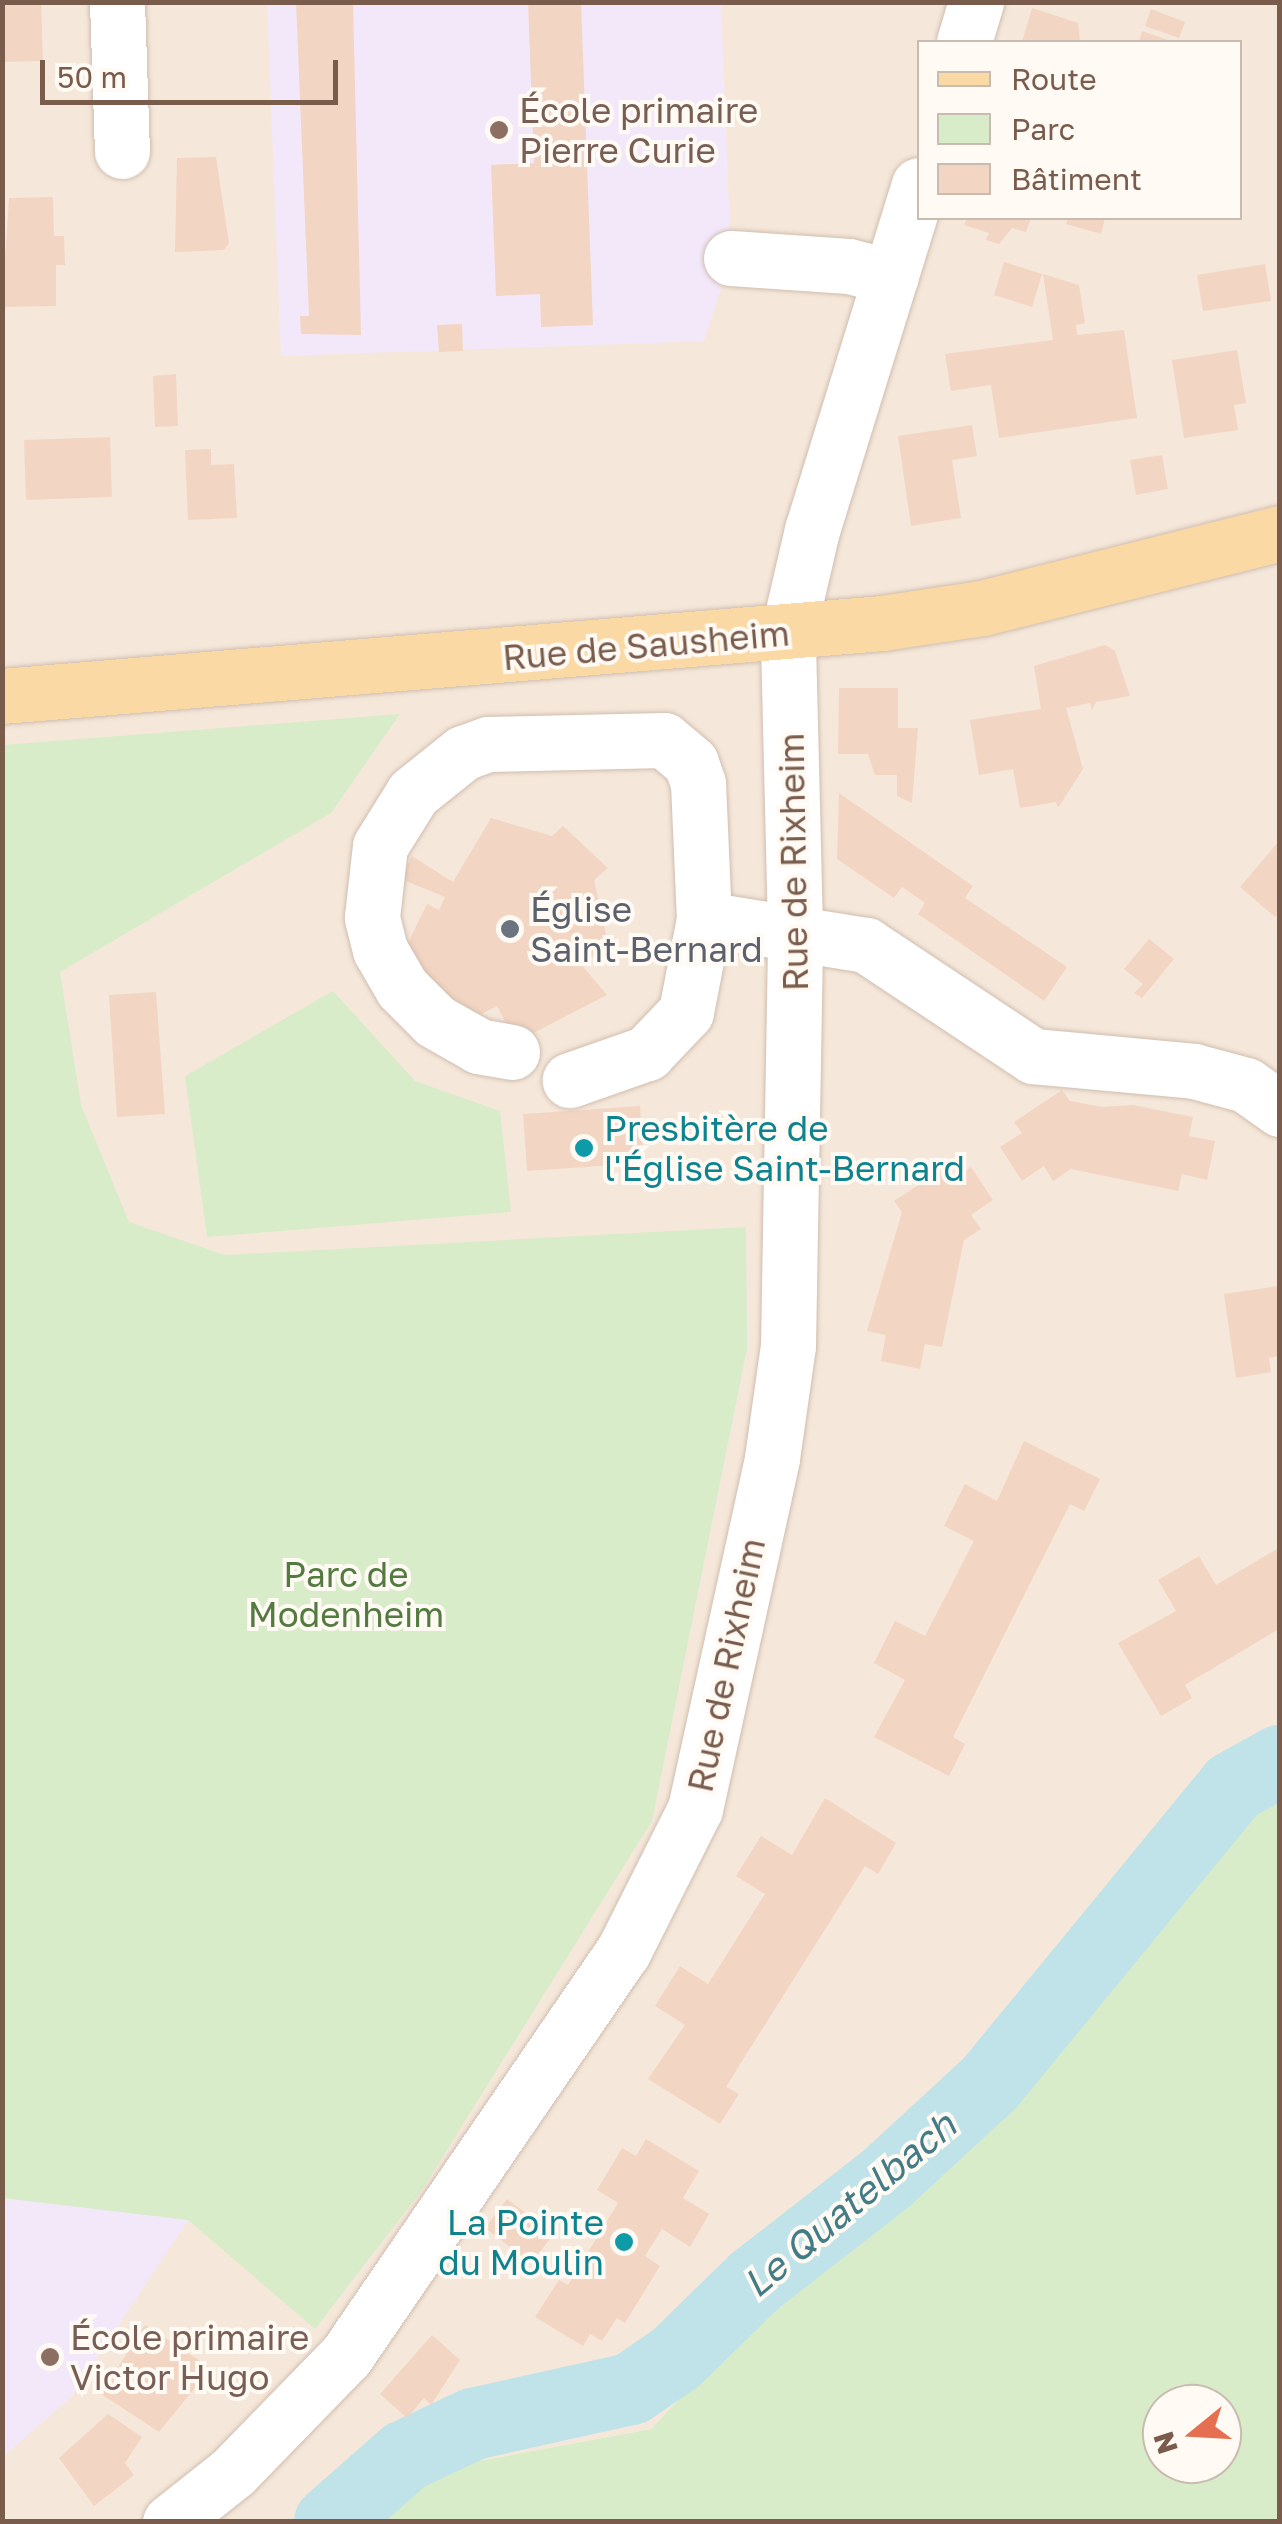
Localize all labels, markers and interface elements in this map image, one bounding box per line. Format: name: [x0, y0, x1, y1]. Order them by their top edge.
scale bar: [45, 40, 342, 102]
legend: [917, 40, 1242, 220]
text: 50 m: [57, 59, 127, 95]
text: Route: [1011, 61, 1097, 97]
place label: École primaire Pierre Curie: [519, 89, 758, 171]
text: Parc: [1011, 111, 1075, 147]
marker: École primaire Pierre Curie: [488, 119, 510, 141]
text: Bâtiment: [1011, 161, 1142, 197]
street label: Rue de Sausheim: [501, 612, 791, 678]
street label: Rue de Rixheim: [770, 732, 816, 992]
place label: Église Saint-Bernard: [530, 888, 763, 970]
marker: Église Saint-Bernard: [499, 918, 521, 940]
place label: Presbitère de l'Église Saint-Bernard: [604, 1107, 965, 1189]
marker: Presbitère de l'Église Saint-Bernard: [573, 1137, 595, 1159]
street label: Rue de Rixheim: [679, 1534, 773, 1796]
park label: Parc de Modenheim: [248, 1553, 444, 1635]
water label: Le Quatelbach: [733, 2102, 965, 2306]
place label: La Pointe du Moulin: [438, 2201, 604, 2283]
marker: La Pointe du Moulin: [613, 2231, 635, 2253]
place label: École primaire Victor Hugo: [70, 2316, 309, 2398]
marker: École primaire Victor Hugo: [39, 2346, 61, 2368]
north arrow: [1142, 2384, 1242, 2484]
text: N: [1146, 2428, 1184, 2458]

